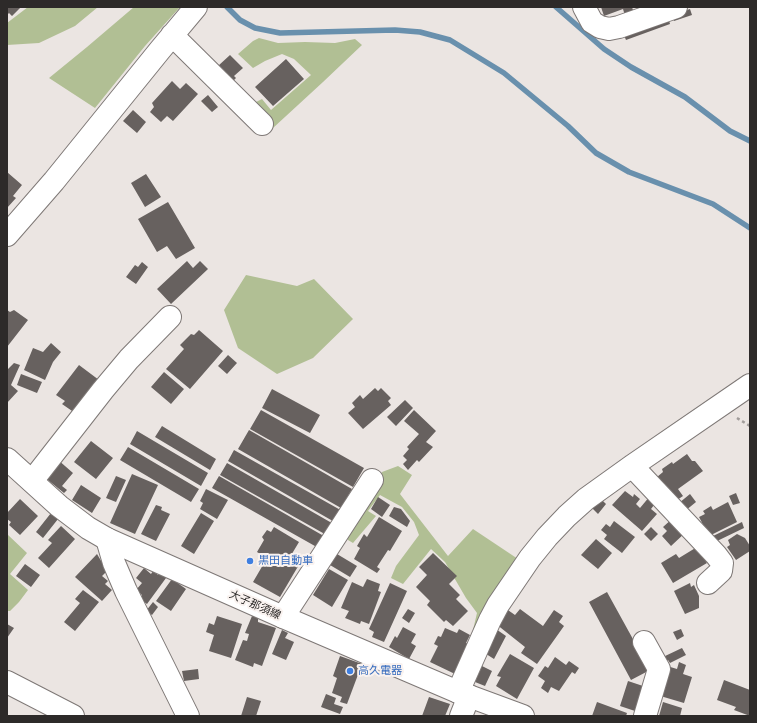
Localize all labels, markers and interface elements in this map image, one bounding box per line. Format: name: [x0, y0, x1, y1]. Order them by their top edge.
place label: 黒田自動車: [258, 554, 313, 568]
marker: 黒田自動車: [245, 556, 255, 566]
street label: 大子那須線: [227, 588, 283, 622]
place label: 高久電器: [358, 664, 402, 678]
marker: 高久電器: [345, 666, 355, 676]

